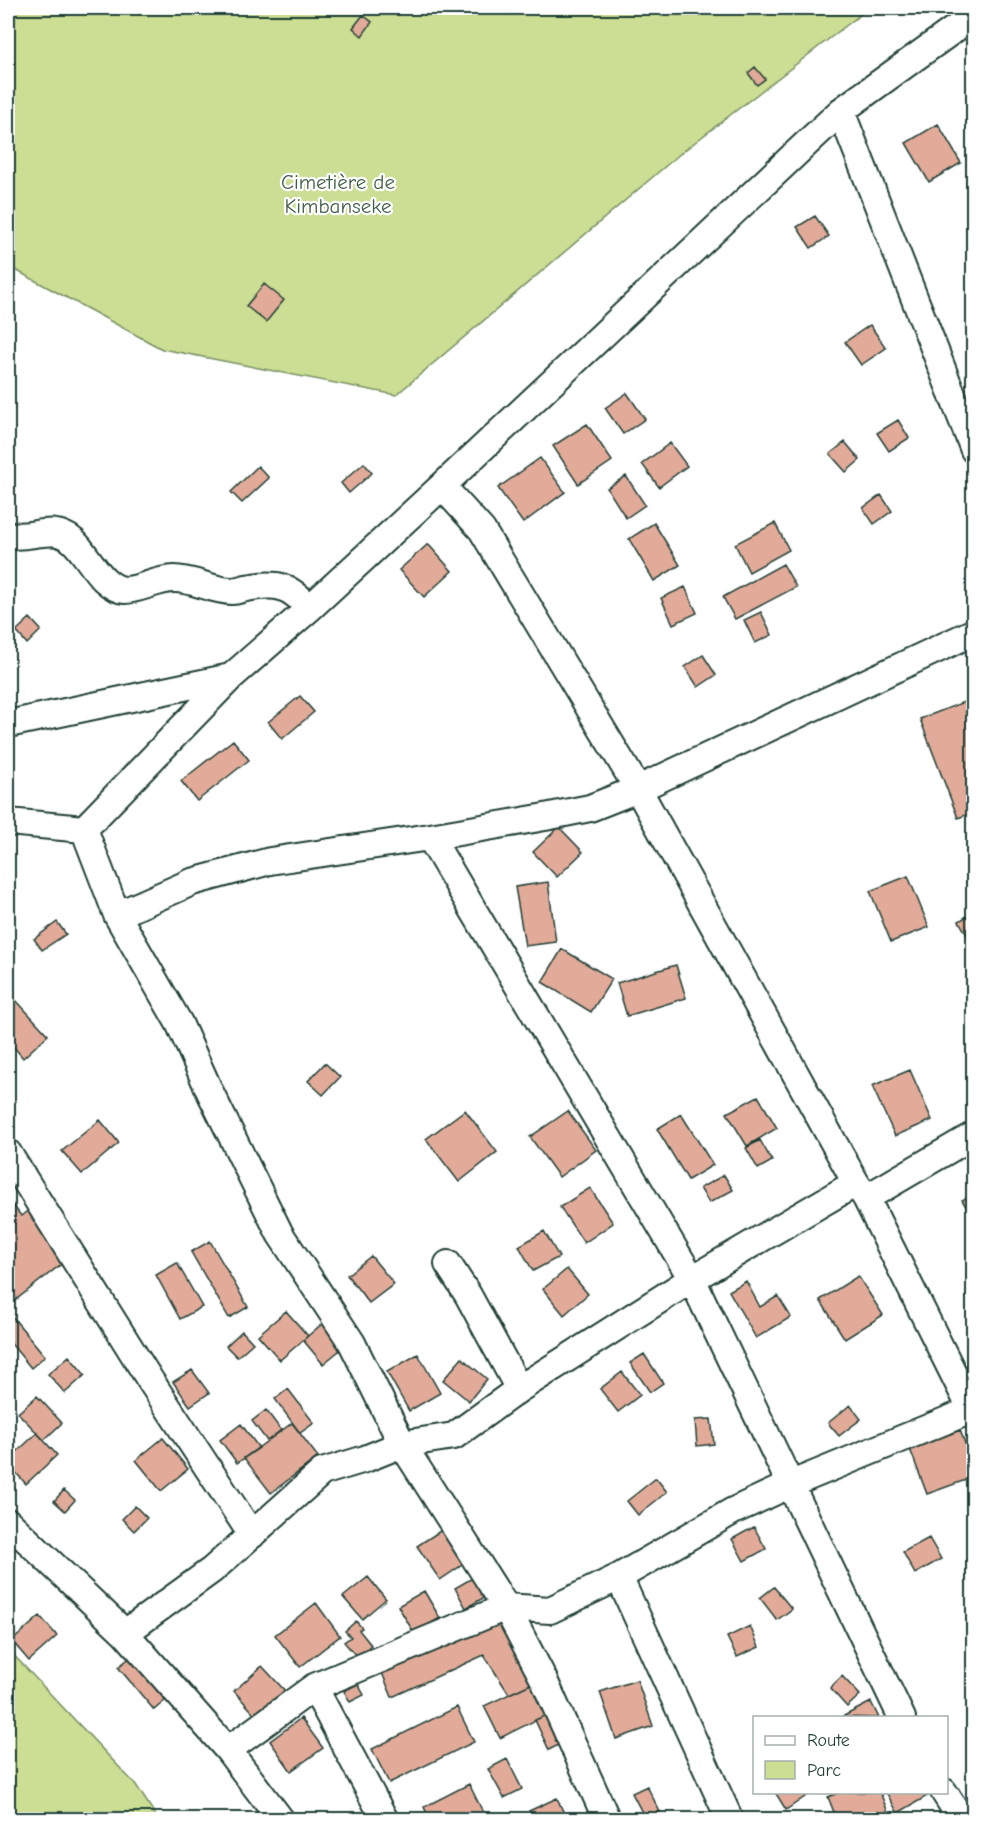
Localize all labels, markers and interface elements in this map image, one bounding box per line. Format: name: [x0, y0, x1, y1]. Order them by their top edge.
park label: Cimetière de Kimbanseke: [281, 170, 395, 218]
legend: [753, 1716, 948, 1794]
text: Route: [807, 1730, 850, 1751]
text: Parc: [807, 1760, 841, 1781]

